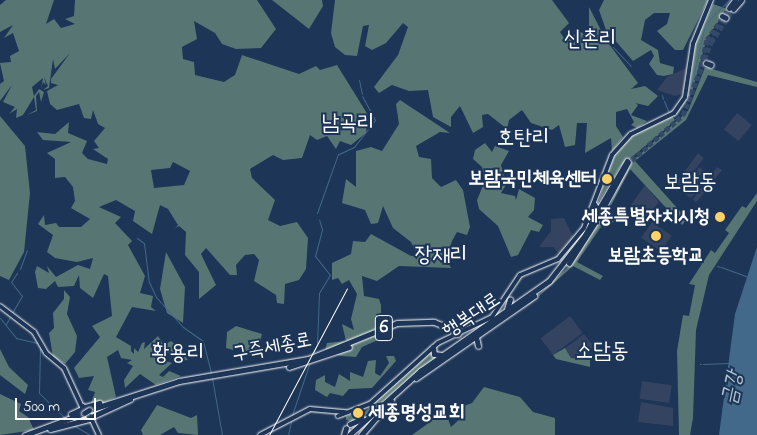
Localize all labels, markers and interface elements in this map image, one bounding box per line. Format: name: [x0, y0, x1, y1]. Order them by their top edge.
district label: 신촌리: [563, 28, 617, 54]
district label: 남곡리: [321, 112, 375, 138]
district label: 호탄리: [496, 127, 550, 153]
place label: 보람국민체육센터: [468, 167, 597, 191]
district label: 보람동: [663, 171, 717, 197]
marker: 보람국민체육센터: [601, 173, 613, 185]
place label: 세종특별자치시청: [581, 205, 710, 229]
marker: 세종특별자치시청: [714, 211, 726, 223]
marker: 보람초등학교: [650, 230, 662, 242]
district label: 장재리: [414, 244, 468, 270]
place label: 보람초등학교: [608, 244, 704, 268]
street label: 행복대로: [439, 288, 505, 344]
road number: 6: [374, 312, 394, 344]
street label: 구즉세종로: [230, 329, 314, 367]
district label: 소담동: [575, 340, 629, 366]
district label: 황용리: [151, 342, 205, 368]
water label: 금강: [717, 369, 749, 407]
scale bar: [18, 388, 99, 420]
text: 500 m: [23, 396, 60, 418]
place label: 세종명성교회: [368, 401, 465, 425]
marker: 세종명성교회: [352, 407, 364, 419]

